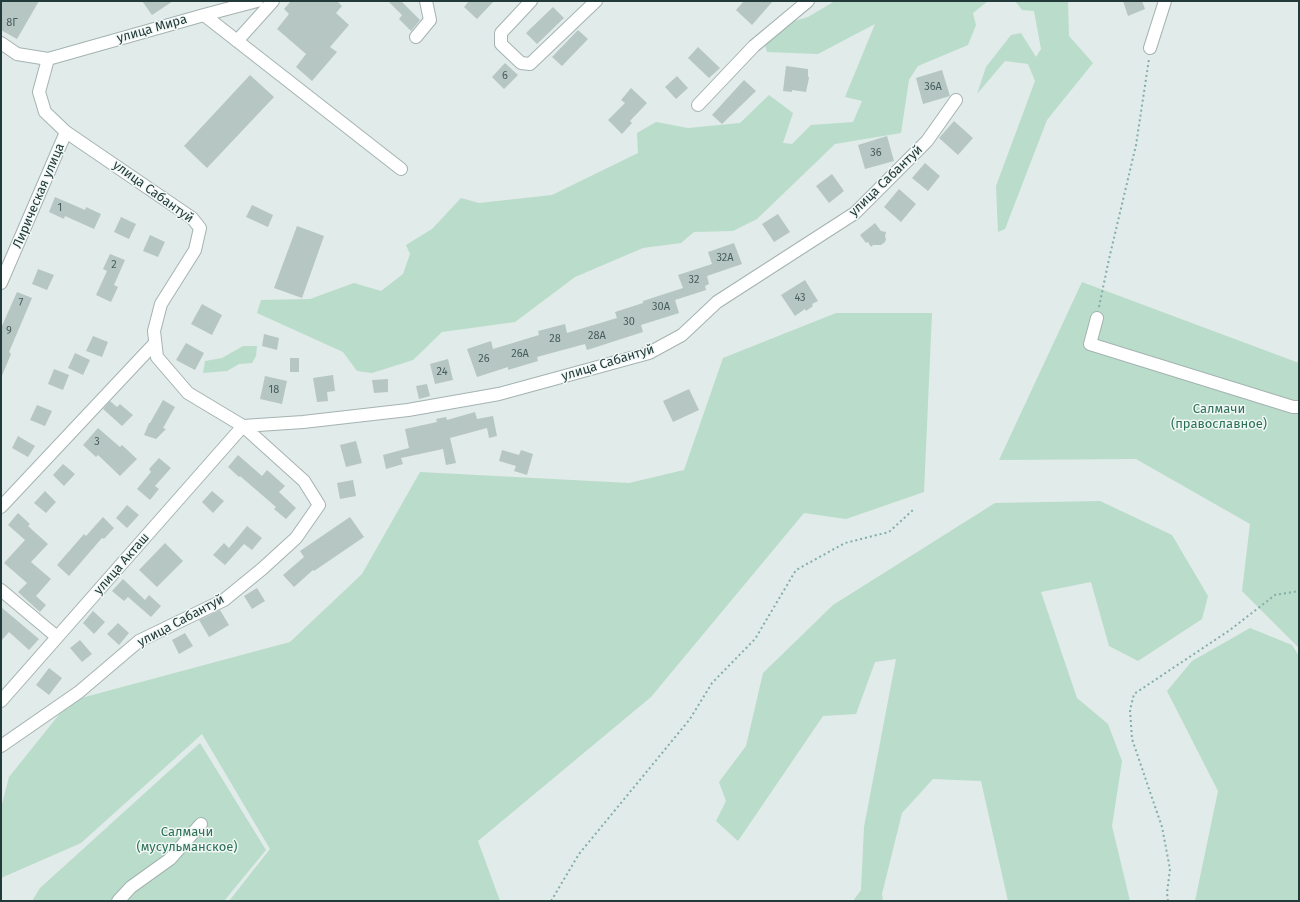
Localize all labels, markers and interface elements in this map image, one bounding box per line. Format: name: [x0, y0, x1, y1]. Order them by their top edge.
street label: улица Мира: [115, 12, 189, 46]
house number: 8Г: [6, 16, 18, 30]
house number: 6: [502, 69, 508, 83]
house number: 36А: [924, 80, 942, 94]
street label: Лирическая улица: [10, 141, 68, 251]
street label: улица Сабантуй: [846, 142, 926, 220]
house number: 36: [870, 146, 882, 160]
street label: улица Сабантуй: [110, 157, 196, 227]
house number: 1: [58, 201, 62, 215]
house number: 32А: [716, 251, 734, 265]
house number: 2: [111, 258, 117, 272]
house number: 32: [689, 273, 699, 287]
house number: 43: [794, 291, 806, 305]
house number: 7: [19, 296, 23, 310]
house number: 30А: [652, 300, 670, 314]
house number: 30: [623, 315, 635, 329]
house number: 9: [6, 324, 12, 338]
house number: 28А: [588, 329, 606, 343]
house number: 28: [549, 332, 561, 346]
street label: улица Сабантуй: [560, 341, 656, 385]
house number: 26А: [511, 347, 529, 361]
house number: 26: [478, 352, 490, 366]
house number: 24: [437, 365, 447, 379]
house number: 18: [269, 383, 279, 397]
park label: Салмачи (православное): [1171, 401, 1267, 432]
house number: 3: [94, 435, 100, 449]
street label: улица Акташ: [91, 530, 153, 598]
street label: улица Сабантуй: [135, 592, 227, 650]
park label: Салмачи (мусульманское): [136, 824, 238, 855]

